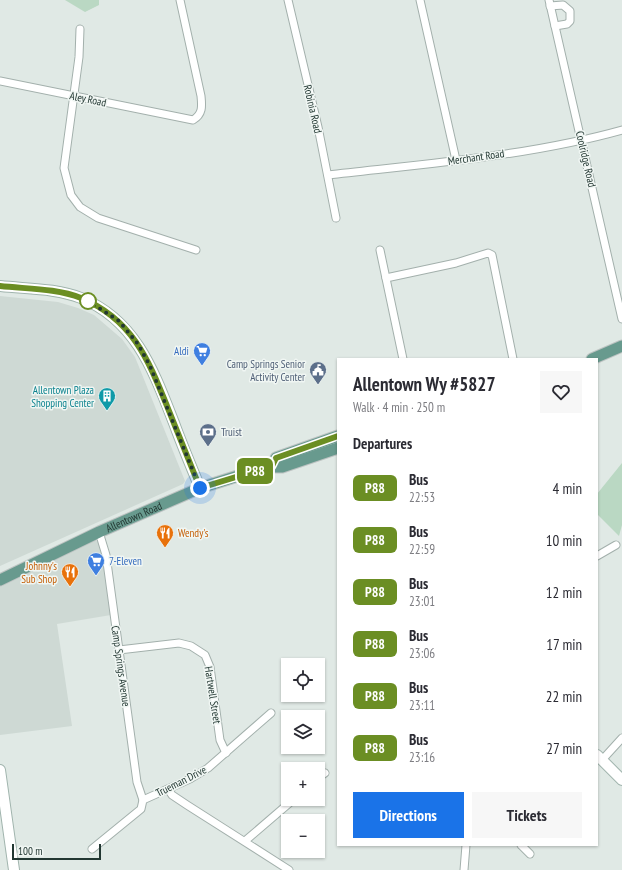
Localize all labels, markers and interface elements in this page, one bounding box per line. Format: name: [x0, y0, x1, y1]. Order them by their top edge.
street label: Robinia Road: [301, 83, 325, 135]
street label: Aley Road: [68, 88, 108, 110]
street label: Coolridge Road: [573, 129, 599, 189]
street label: Merchant Road: [447, 146, 505, 168]
unlabelled marker: [79, 292, 97, 310]
supermarket icon: Aldi: [192, 341, 212, 366]
place label: Aldi: [174, 344, 189, 358]
place label: Camp Springs Senior Activity Center: [227, 357, 305, 384]
public building icon: Camp Springs Senior Activity Center: [308, 360, 328, 385]
button: heart: [540, 371, 582, 413]
text: Allentown Wy #5827: [353, 372, 495, 396]
place label: Allentown Plaza Shopping Center: [31, 383, 94, 410]
building icon: Allentown Plaza Shopping Center: [97, 386, 117, 411]
text: Walk · 4 min · 250 m: [353, 399, 445, 416]
bank icon: Truist: [198, 422, 218, 447]
place label: Truist: [221, 425, 242, 439]
text: Departures: [353, 434, 412, 453]
line badge: P88: [232, 458, 278, 484]
text: P88: [245, 462, 265, 480]
text: Bus: [409, 470, 428, 489]
your location: [190, 478, 210, 498]
text: P88: [365, 479, 385, 497]
text: 4 min: [552, 479, 582, 498]
text: 22:53: [409, 489, 435, 506]
street label: Allentown Road: [104, 498, 164, 535]
text: Bus: [409, 522, 428, 541]
restaurant icon: Wendy's: [155, 523, 175, 548]
place label: Wendy's: [178, 526, 209, 540]
text: P88: [365, 531, 385, 549]
text: 10 min: [546, 531, 582, 550]
text: 22:59: [409, 541, 435, 558]
supermarket icon: 7-Eleven: [86, 551, 106, 576]
place label: 7-Eleven: [109, 554, 142, 568]
place label: Johnny's Sub Shop: [21, 559, 57, 586]
restaurant icon: Johnny's Sub Shop: [60, 562, 80, 587]
text: Bus: [409, 574, 428, 593]
text: P88: [365, 583, 385, 601]
text: 12 min: [546, 583, 582, 602]
text: 23:01: [409, 593, 435, 610]
street label: Camp Springs Avenue: [108, 625, 134, 708]
text: Bus: [409, 626, 428, 645]
text: P88: [365, 635, 385, 653]
text: 17 min: [546, 635, 582, 654]
text: 23:06: [409, 645, 435, 662]
map controls: [281, 658, 325, 858]
button: locate: [281, 658, 325, 702]
street label: Hartwell Street: [202, 665, 224, 725]
text: Bus: [409, 678, 428, 697]
text: P88: [365, 687, 385, 705]
text: 22 min: [546, 687, 582, 706]
text: 23:11: [409, 697, 435, 714]
button: layers: [281, 710, 325, 754]
text: Bus: [409, 730, 428, 749]
text: P88: [365, 739, 385, 757]
text: 27 min: [546, 739, 582, 758]
text: 23:16: [409, 749, 435, 766]
street label: Trueman Drive: [153, 762, 209, 800]
button: +: [281, 762, 325, 806]
button: Directions: [353, 792, 464, 838]
button: Tickets: [472, 792, 582, 838]
button: −: [281, 814, 325, 858]
scale bar: [12, 842, 101, 861]
text: 100 m: [18, 844, 42, 858]

